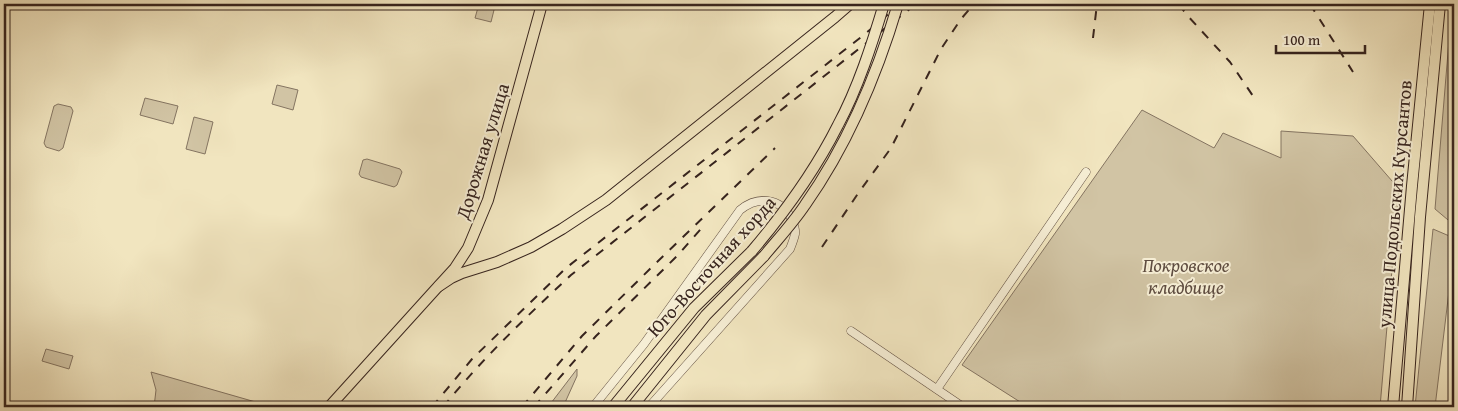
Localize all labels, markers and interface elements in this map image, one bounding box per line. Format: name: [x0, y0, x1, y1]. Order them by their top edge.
scale bar: [1276, 22, 1364, 54]
text: 100 m: [1283, 29, 1321, 50]
street label: улица Подольских Курсантов: [1369, 79, 1419, 330]
street label: Дорожная улица: [448, 80, 516, 223]
street label: Юго-Восточная хорда: [640, 189, 782, 343]
park label: Покровское кладбище: [1143, 251, 1230, 301]

